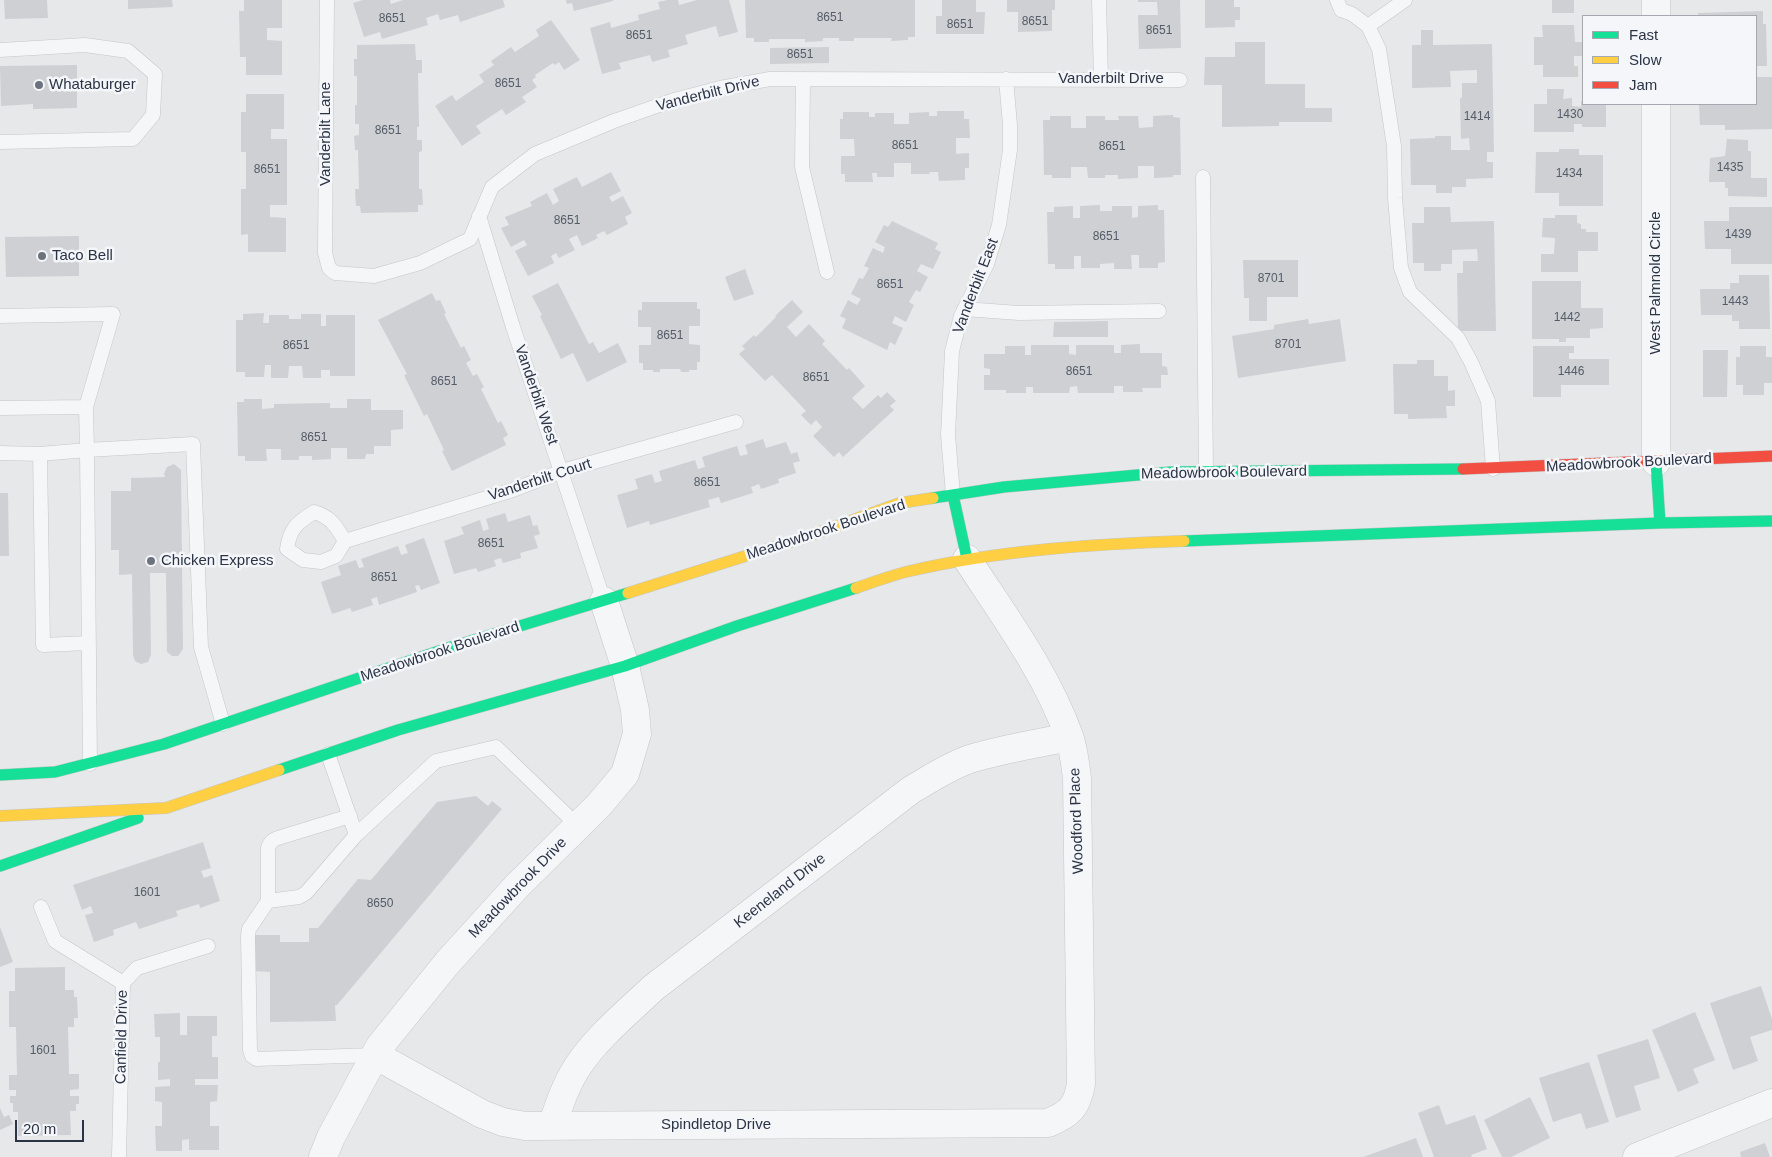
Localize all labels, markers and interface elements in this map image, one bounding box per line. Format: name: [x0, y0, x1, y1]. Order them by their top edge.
house number: 8651: [817, 11, 843, 25]
house number: 8651: [379, 12, 405, 26]
house number: 8651: [1022, 15, 1048, 29]
legend: [1582, 15, 1757, 105]
house number: 8651: [947, 18, 973, 32]
house number: 8651: [1146, 24, 1172, 38]
text: Fast: [1629, 26, 1658, 43]
house number: 8651: [626, 29, 652, 43]
house number: 8651: [787, 48, 813, 62]
text: Slow: [1629, 51, 1662, 68]
street label: Vanderbilt Drive: [1058, 70, 1164, 88]
street label: Vanderbilt Drive: [655, 72, 761, 116]
place label: Whataburger: [49, 76, 136, 94]
text: Jam: [1629, 76, 1657, 93]
house number: 8651: [495, 77, 521, 91]
marker: Whataburger: [33, 79, 45, 91]
street label: Vanderbilt Lane: [317, 82, 335, 186]
house number: 1430: [1557, 108, 1583, 122]
house number: 1414: [1464, 110, 1490, 124]
house number: 8651: [375, 124, 401, 138]
house number: 8651: [892, 139, 918, 153]
house number: 8651: [1099, 140, 1125, 154]
house number: 1435: [1717, 161, 1743, 175]
house number: 8651: [254, 163, 280, 177]
house number: 1434: [1556, 167, 1582, 181]
street label: West Palmnold Circle: [1647, 211, 1665, 355]
house number: 8651: [554, 214, 580, 228]
house number: 1439: [1725, 228, 1751, 242]
house number: 8651: [1093, 230, 1119, 244]
street label: Vanderbilt East: [950, 236, 1002, 336]
place label: Taco Bell: [52, 247, 113, 265]
marker: Taco Bell: [36, 250, 48, 262]
house number: 8701: [1258, 272, 1284, 286]
house number: 8651: [877, 278, 903, 292]
house number: 1443: [1722, 295, 1748, 309]
house number: 1442: [1554, 311, 1580, 325]
house number: 8651: [657, 329, 683, 343]
house number: 8701: [1275, 338, 1301, 352]
house number: 8651: [283, 339, 309, 353]
street label: Vanderbilt West: [510, 343, 562, 447]
house number: 8651: [1066, 365, 1092, 379]
house number: 1446: [1558, 365, 1584, 379]
house number: 8651: [803, 371, 829, 385]
house number: 8651: [431, 375, 457, 389]
house number: 8651: [301, 431, 327, 445]
street label: Meadowbrook Boulevard: [1546, 450, 1712, 476]
street label: Vanderbilt Court: [486, 455, 594, 505]
street label: Meadowbrook Boulevard: [1141, 463, 1307, 483]
house number: 8651: [694, 476, 720, 490]
street label: Meadowbrook Boulevard: [744, 496, 908, 564]
house number: 8651: [478, 537, 504, 551]
place label: Chicken Express: [161, 552, 274, 570]
marker: Chicken Express: [145, 555, 157, 567]
house number: 8651: [371, 571, 397, 585]
street label: Meadowbrook Boulevard: [358, 618, 522, 686]
street label: Woodford Place: [1066, 767, 1088, 875]
street label: Meadowbrook Drive: [465, 834, 571, 942]
street label: Keeneland Drive: [731, 850, 829, 932]
house number: 1601: [134, 886, 160, 900]
house number: 8650: [367, 897, 393, 911]
street label: Canfield Drive: [112, 990, 132, 1084]
house number: 1601: [30, 1044, 56, 1058]
scale bar: [18, 1110, 86, 1142]
street label: Spindletop Drive: [661, 1116, 771, 1134]
text: 20 m: [23, 1120, 56, 1137]

